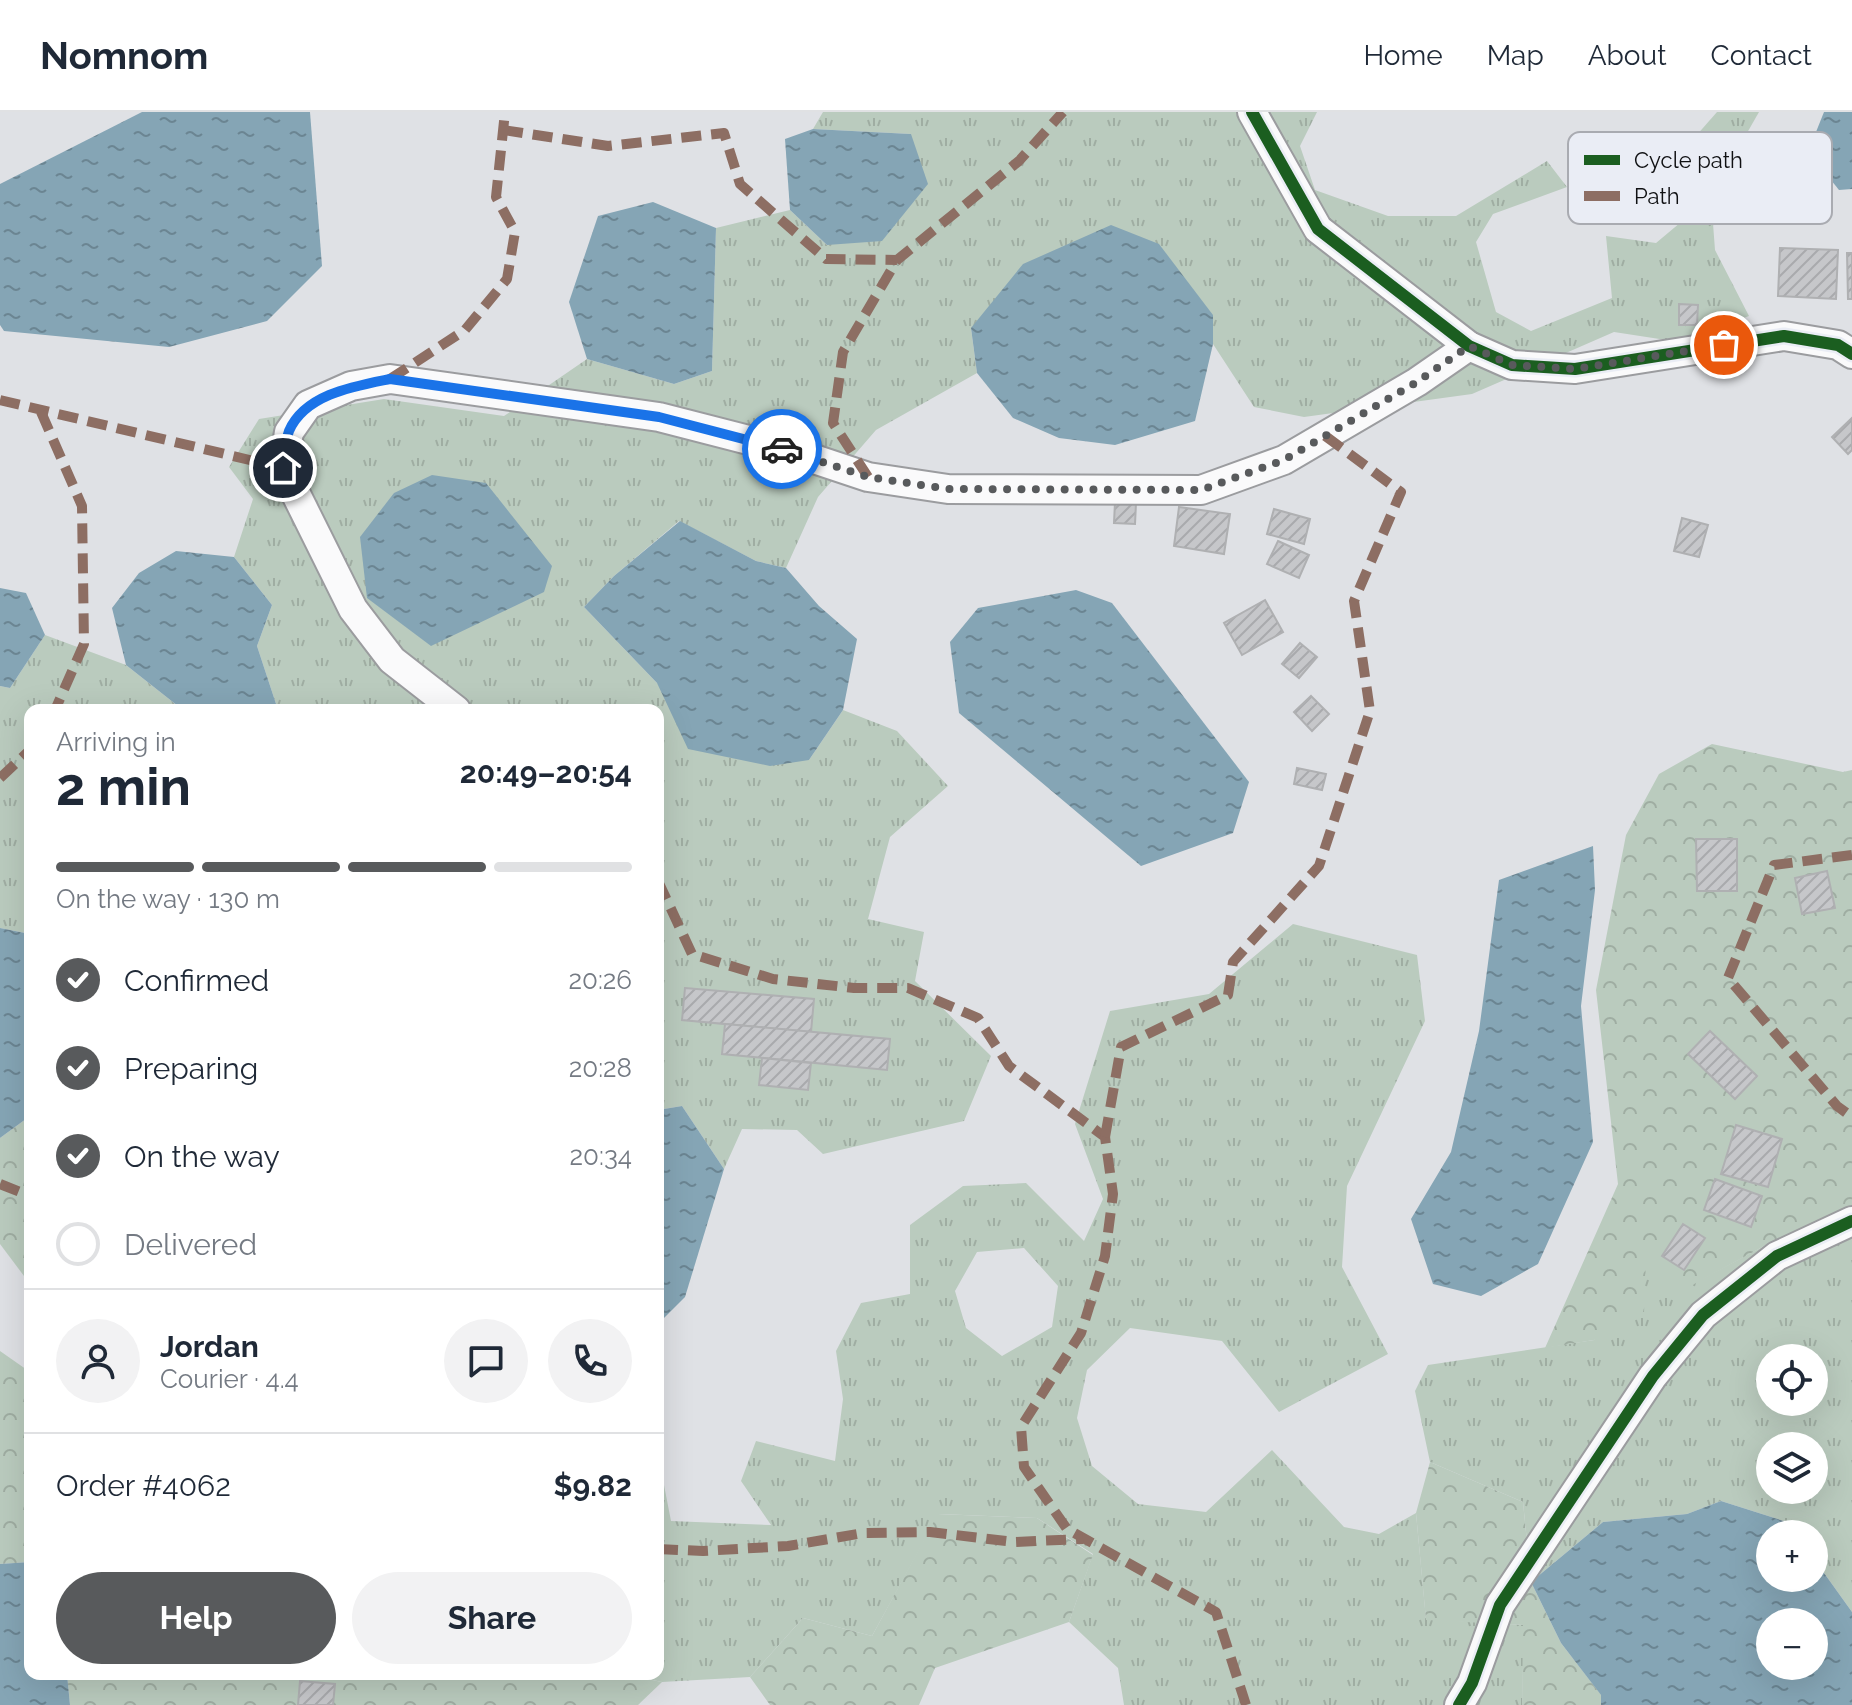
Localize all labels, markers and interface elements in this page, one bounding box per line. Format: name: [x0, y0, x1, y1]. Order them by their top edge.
text: Nomnom: [40, 33, 208, 78]
text: Home: [1363, 39, 1443, 72]
text: Map: [1487, 39, 1544, 72]
text: About: [1588, 39, 1667, 72]
text: Contact: [1711, 39, 1812, 72]
legend: [1568, 132, 1832, 224]
text: Cycle path: [1634, 147, 1743, 173]
text: Path: [1634, 183, 1680, 209]
pin: [1690, 311, 1758, 379]
icon: bag: [1702, 323, 1746, 367]
courier: [742, 409, 822, 489]
icon: car: [760, 427, 804, 471]
pin: [249, 434, 317, 502]
icon: home: [261, 446, 305, 490]
text: Arriving in: [56, 727, 176, 757]
text: 20:49–20:54: [460, 755, 632, 790]
text: 2 min: [56, 756, 191, 817]
text: On the way · 130 m: [56, 884, 280, 914]
icon: check: [56, 958, 100, 1002]
text: Confirmed: [124, 963, 269, 998]
text: 20:26: [568, 965, 632, 995]
icon: check: [56, 1046, 100, 1090]
text: Preparing: [124, 1051, 258, 1086]
text: 20:28: [569, 1053, 632, 1083]
icon: check: [56, 1134, 100, 1178]
text: On the way: [124, 1139, 280, 1174]
text: 20:34: [570, 1141, 632, 1171]
text: Delivered: [124, 1227, 257, 1262]
button: person: [56, 1319, 140, 1403]
button: chat: [444, 1319, 528, 1403]
button: phone: [548, 1319, 632, 1403]
text: Jordan: [160, 1329, 259, 1364]
map controls: [1756, 1344, 1828, 1680]
button: locate: [1756, 1344, 1828, 1416]
text: Courier · 4.4: [160, 1364, 299, 1394]
button: layers: [1756, 1432, 1828, 1504]
text: Order #4062: [56, 1468, 231, 1503]
text: $9.82: [554, 1468, 632, 1503]
button: +: [1756, 1520, 1828, 1592]
button: Help: [56, 1572, 336, 1664]
button: Share: [352, 1572, 632, 1664]
button: −: [1756, 1608, 1828, 1680]

